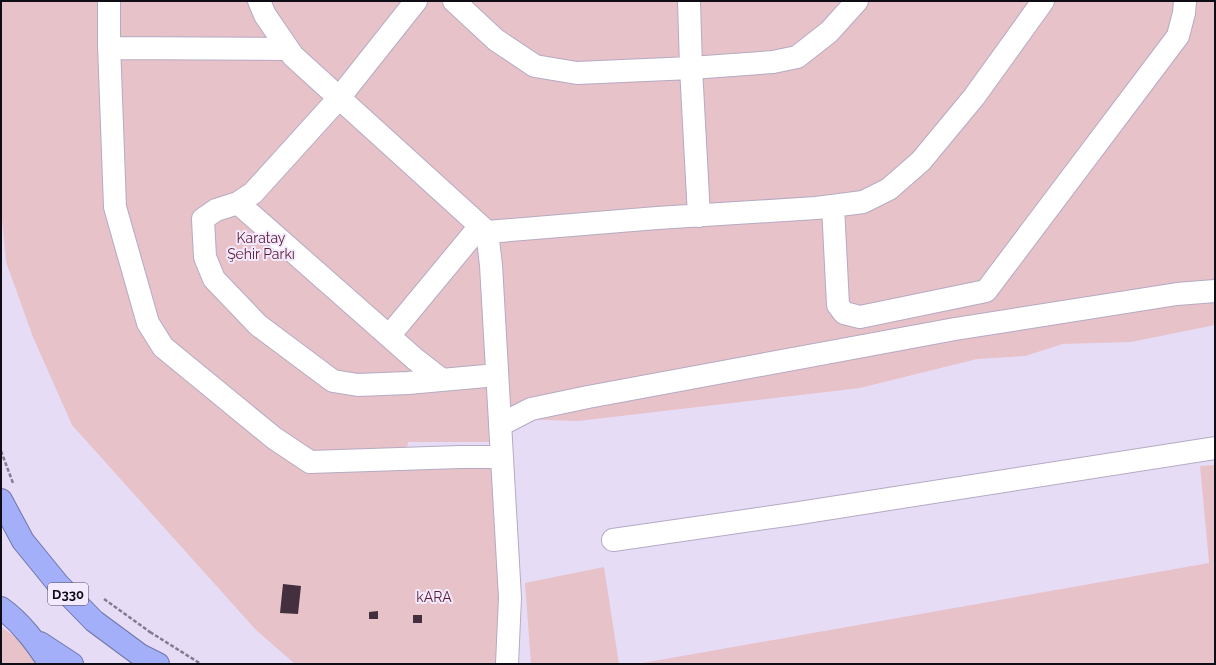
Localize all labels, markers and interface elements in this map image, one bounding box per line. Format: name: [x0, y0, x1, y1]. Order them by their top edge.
park label: Karatay Şehir Parkı: [227, 230, 295, 262]
road number: D330: [48, 583, 88, 605]
park label: kARA: [416, 589, 452, 605]

